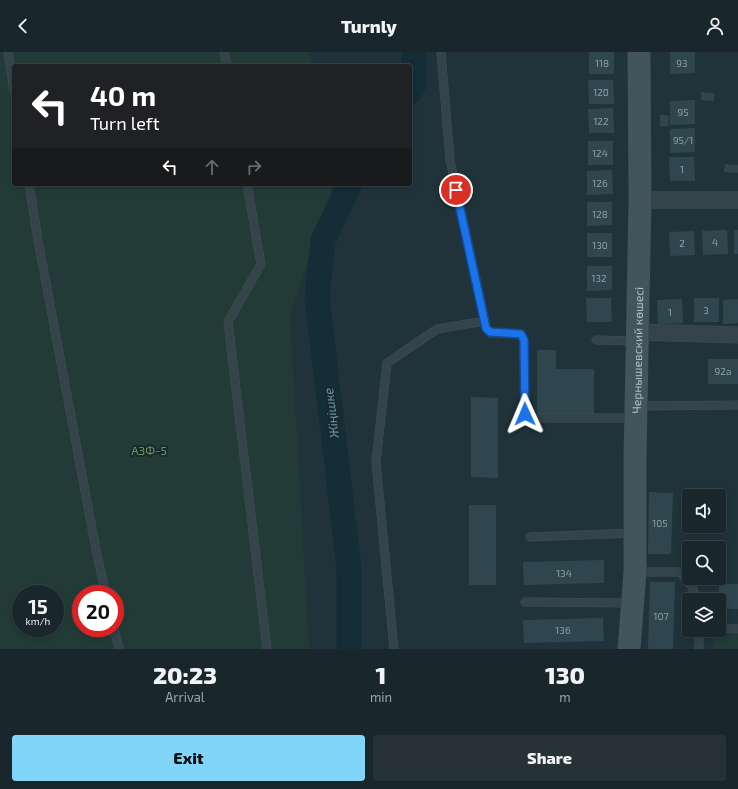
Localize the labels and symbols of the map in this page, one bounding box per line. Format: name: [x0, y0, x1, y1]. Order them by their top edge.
house number: 118: [595, 57, 609, 69]
house number: 93: [676, 57, 688, 69]
house number: 120: [593, 86, 609, 98]
house number: 95: [677, 106, 689, 118]
house number: 122: [593, 115, 609, 127]
house number: 95/1: [673, 134, 693, 146]
house number: 124: [592, 147, 608, 159]
house number: 1: [680, 163, 684, 175]
pin: [439, 173, 473, 207]
house number: 126: [592, 177, 608, 189]
house number: 128: [592, 208, 608, 220]
house number: 4: [712, 236, 718, 248]
house number: 2: [679, 237, 685, 249]
house number: 130: [592, 239, 608, 251]
house number: 132: [591, 272, 607, 284]
street label: Чернышевский көшесі: [629, 287, 645, 414]
house number: 3: [703, 304, 709, 316]
house number: 1: [668, 306, 672, 318]
house number: 92а: [715, 365, 731, 377]
water label: Жіңішке: [320, 387, 342, 440]
position arrow: [504, 393, 546, 435]
park label: АЗФ-5: [131, 443, 167, 457]
house number: 105: [652, 517, 668, 529]
house number: 134: [556, 567, 572, 579]
speed limit sign: 20: [72, 585, 124, 637]
house number: 107: [653, 610, 669, 622]
house number: 136: [555, 624, 571, 636]

